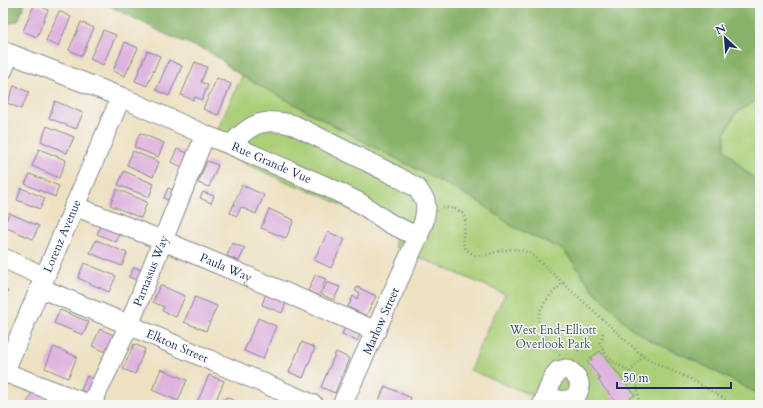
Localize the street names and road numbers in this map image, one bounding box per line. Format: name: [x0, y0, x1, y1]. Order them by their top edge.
street label: Rue Grande Vue: [229, 138, 314, 187]
street label: Lorenz Avenue: [39, 197, 85, 275]
street label: Parnassus Way: [129, 232, 172, 309]
street label: Paula Way: [198, 249, 255, 286]
street label: Marlow Street: [359, 285, 403, 357]
street label: Elkton Street: [144, 325, 211, 366]

